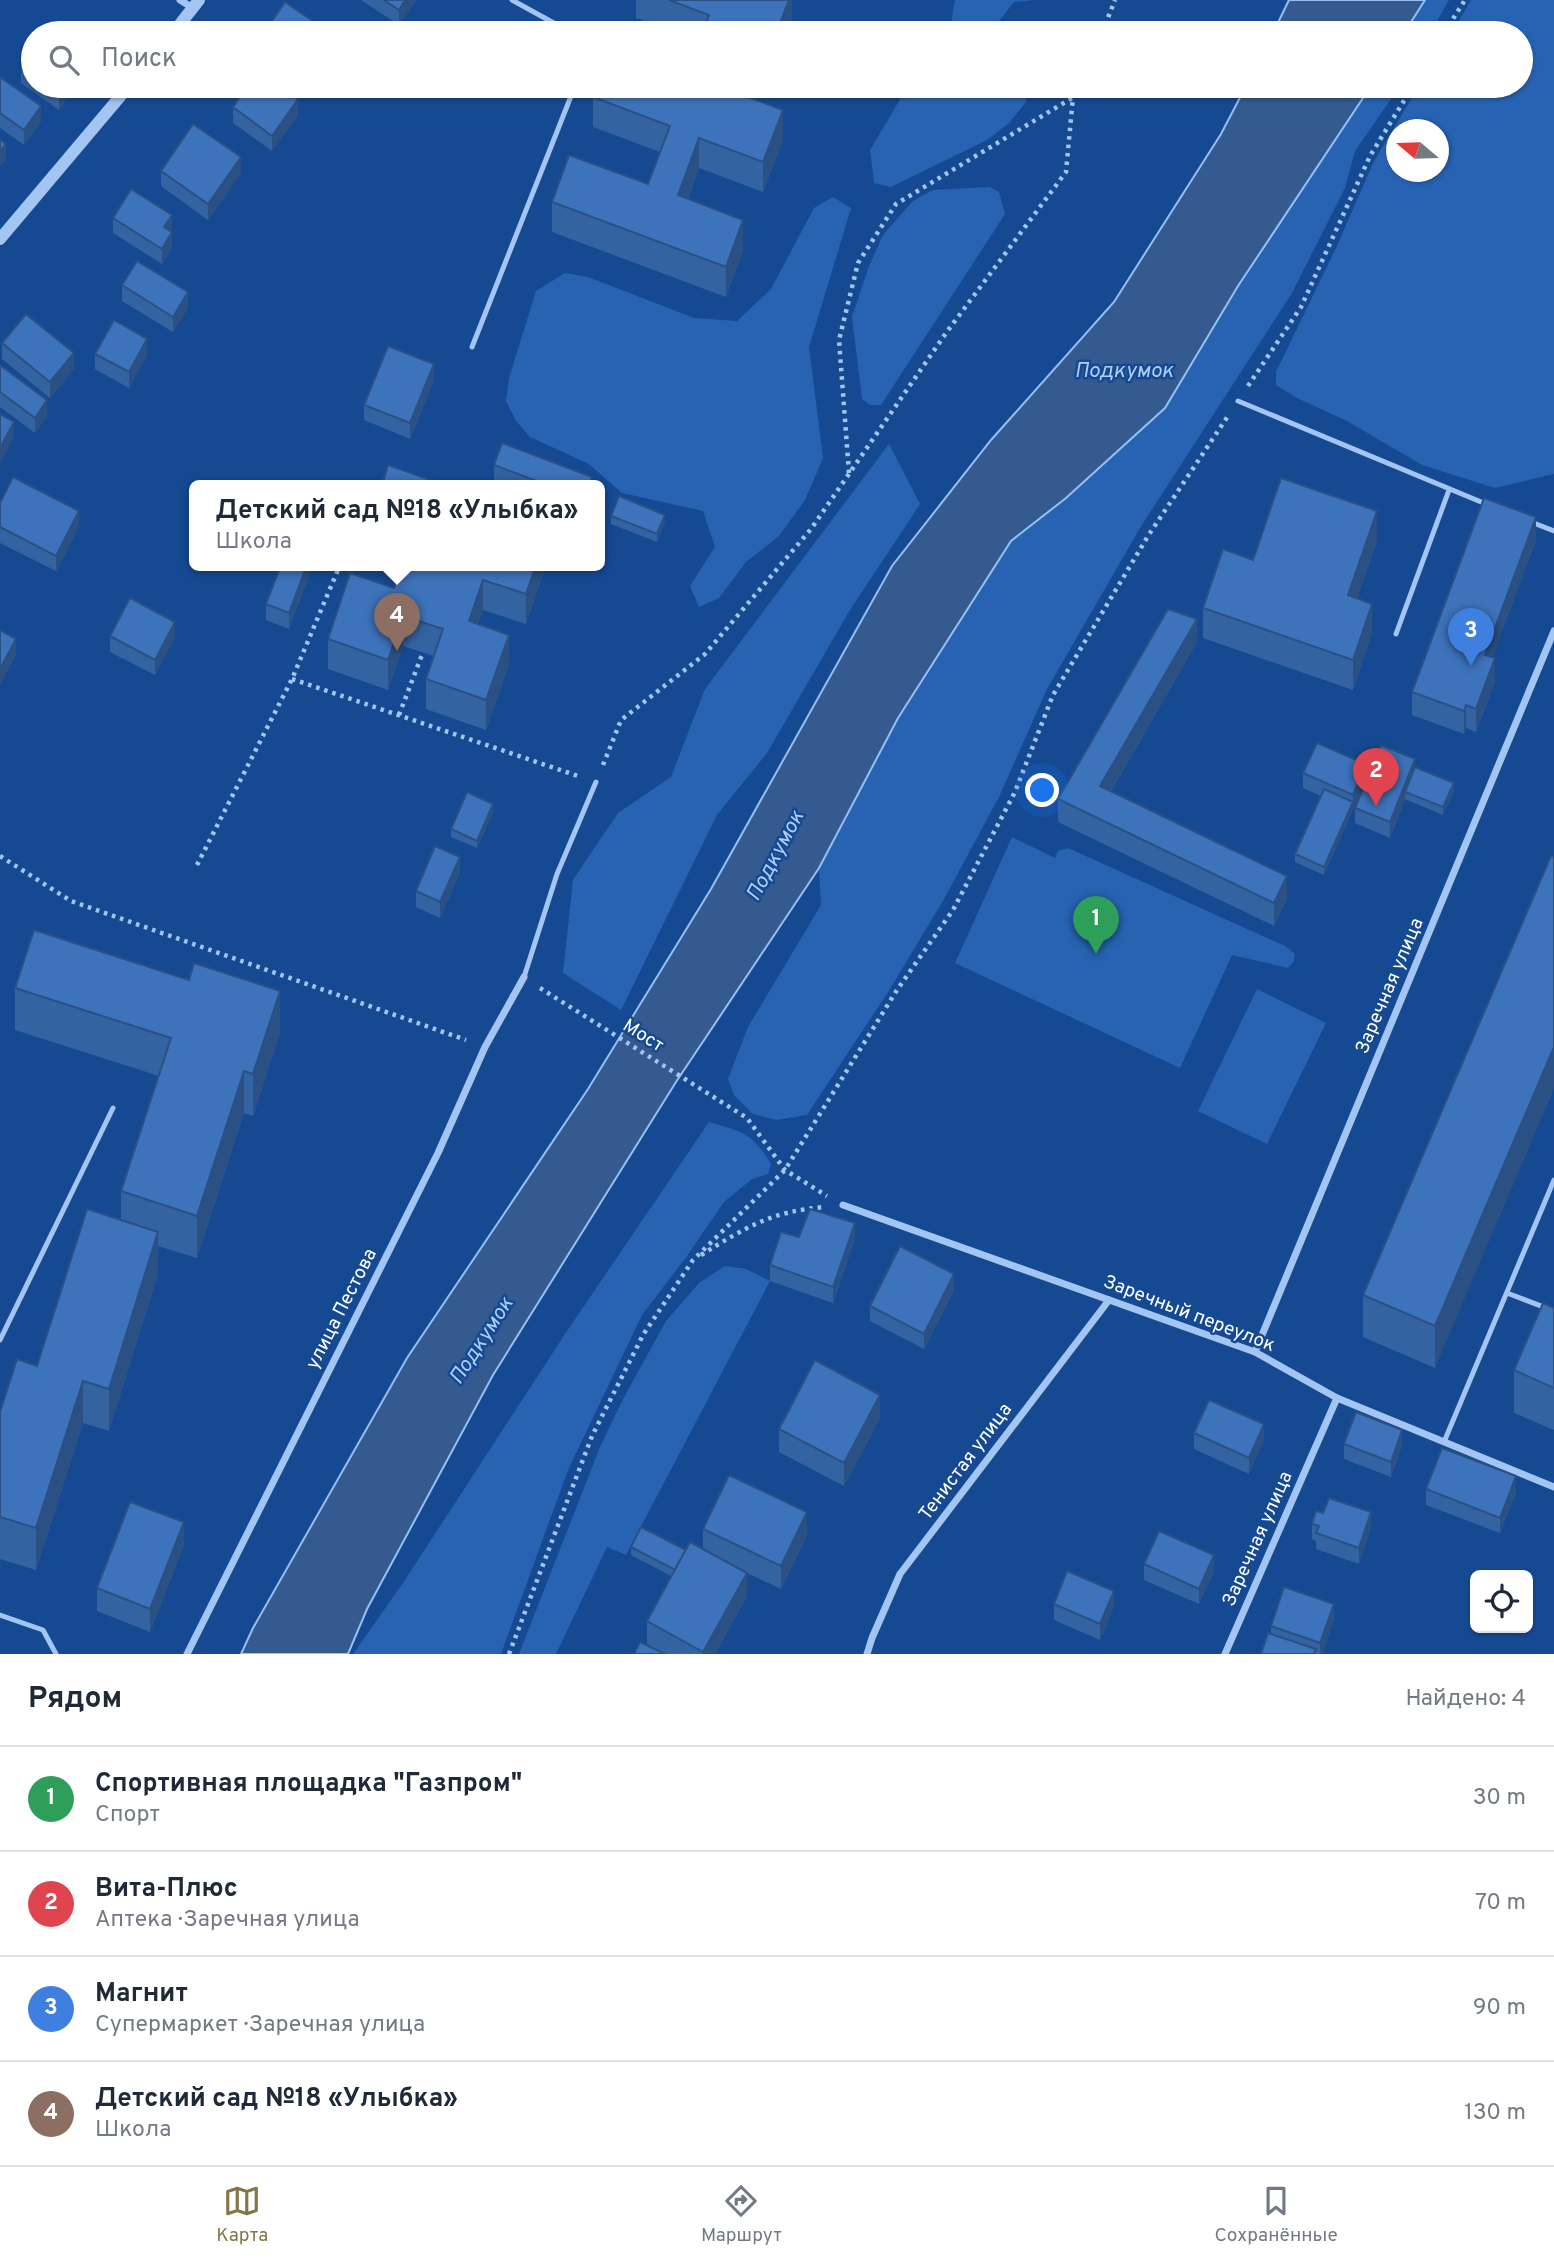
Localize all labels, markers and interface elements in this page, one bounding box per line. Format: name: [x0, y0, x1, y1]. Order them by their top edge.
search box: [21, 21, 1533, 98]
icon: search: [45, 41, 83, 79]
text: Поиск: [101, 43, 177, 76]
north arrow: [1386, 119, 1449, 182]
water label: Подкумок: [1074, 358, 1175, 385]
popup: [189, 480, 605, 571]
text: Детский сад №18 «Улыбка»: [216, 495, 578, 528]
text: Школа: [216, 528, 292, 557]
pin: 4: [374, 593, 420, 651]
pin: 3: [1448, 608, 1494, 666]
pin: 2: [1353, 748, 1399, 806]
your location: [1025, 773, 1059, 807]
water label: Подкумок: [741, 805, 812, 906]
pin: 1: [1073, 896, 1119, 954]
street label: Заречная улица: [1351, 914, 1429, 1058]
street label: Мост: [618, 1014, 669, 1058]
street label: улица Пестова: [301, 1245, 383, 1373]
street label: Заречный переулок: [1100, 1270, 1278, 1358]
water label: Подкумок: [444, 1291, 521, 1390]
street label: Тенистая улица: [914, 1399, 1018, 1525]
street label: Заречная улица: [1217, 1468, 1299, 1610]
map controls: [1470, 1570, 1533, 1633]
button: locate: [1470, 1570, 1533, 1633]
text: Рядом: [28, 1681, 122, 1718]
text: Найдено: 4: [1405, 1685, 1526, 1714]
text: Спортивная площадка "Газпром": [95, 1768, 522, 1801]
text: 1: [46, 1784, 56, 1813]
text: 30 m: [1473, 1784, 1526, 1813]
text: Спорт: [95, 1801, 160, 1830]
text: Вита-Плюс: [95, 1873, 238, 1906]
text: 2: [44, 1889, 58, 1918]
text: 70 m: [1475, 1889, 1526, 1918]
text: Аптека · Заречная улица: [95, 1906, 360, 1935]
text: Магнит: [95, 1978, 188, 2011]
text: 3: [44, 1994, 58, 2023]
text: 90 m: [1473, 1994, 1526, 2023]
text: Супермаркет · Заречная улица: [95, 2011, 425, 2040]
text: Детский сад №18 «Улыбка»: [95, 2083, 458, 2116]
text: 4: [44, 2099, 58, 2128]
text: 130 m: [1464, 2099, 1526, 2128]
text: Школа: [95, 2116, 171, 2145]
tab: Карта: [216, 2182, 268, 2248]
tab: Маршрут: [701, 2182, 782, 2248]
tab: Сохранённые: [1214, 2182, 1338, 2248]

